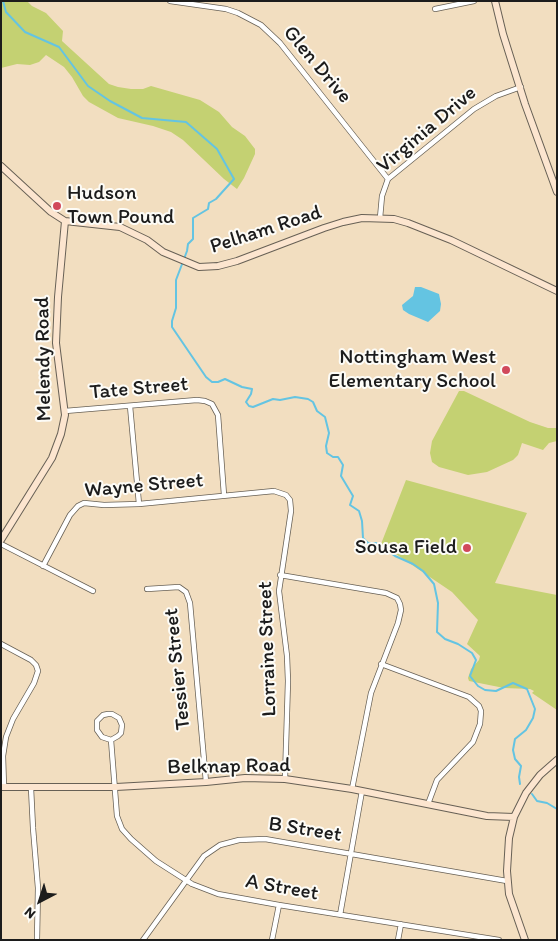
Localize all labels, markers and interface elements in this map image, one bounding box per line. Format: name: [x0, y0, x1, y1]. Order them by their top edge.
street label: Glen Drive: [277, 21, 357, 109]
street label: Virginia Drive: [372, 81, 482, 179]
place label: Hudson Town Pound: [67, 181, 174, 231]
marker: Hudson Town Pound: [51, 200, 63, 212]
street label: Pelham Road: [207, 200, 325, 260]
street label: Melendy Road: [30, 296, 58, 422]
place label: Nottingham West Elementary School: [329, 345, 496, 395]
marker: Nottingham West Elementary School: [500, 364, 512, 376]
street label: Tate Street: [89, 372, 189, 406]
street label: Wayne Street: [84, 468, 204, 504]
place label: Sousa Field: [355, 535, 457, 561]
marker: Sousa Field: [461, 542, 473, 554]
street label: Lorraine Street: [253, 581, 283, 717]
street label: Tessier Street: [159, 607, 197, 731]
street label: Belknap Road: [167, 753, 291, 781]
street label: B Street: [267, 812, 343, 848]
street label: A Street: [244, 869, 320, 907]
north arrow: [15, 876, 65, 926]
text: N: [21, 903, 39, 922]

